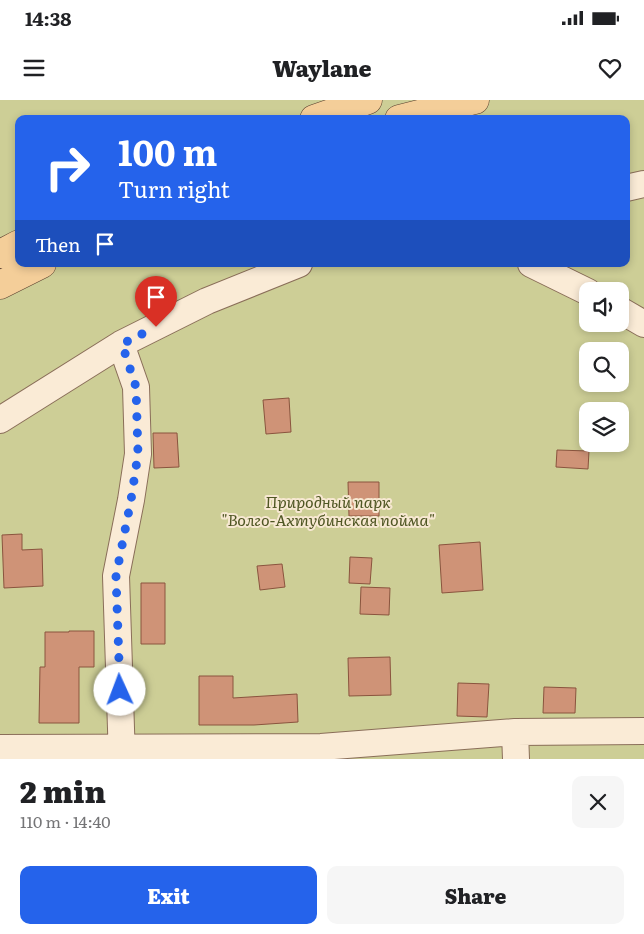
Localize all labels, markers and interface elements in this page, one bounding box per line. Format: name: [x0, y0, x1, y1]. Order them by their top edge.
text: 14:38: [25, 4, 72, 32]
text: Waylane: [272, 51, 372, 84]
icon: menu: [20, 54, 48, 82]
icon: heart: [596, 54, 624, 82]
text: 100 m: [118, 125, 218, 177]
icon: right: [35, 135, 100, 200]
text: Turn right: [118, 172, 230, 205]
text: Then: [35, 230, 81, 258]
icon: arrive: [91, 230, 119, 258]
pin: [135, 276, 177, 327]
map controls: [579, 282, 629, 452]
button: sound: [579, 282, 629, 332]
icon: arrive: [142, 283, 170, 311]
button: search: [579, 342, 629, 392]
button: layers: [579, 402, 629, 452]
park label: Природный парк "Волго-Ахтубинская пойма": [221, 489, 435, 531]
position arrow: [93, 663, 145, 715]
text: 2 min: [20, 768, 106, 812]
button: close: [572, 776, 624, 828]
text: 110 m · 14:40: [20, 809, 110, 833]
button: Exit: [20, 866, 317, 924]
button: Share: [327, 866, 624, 924]

